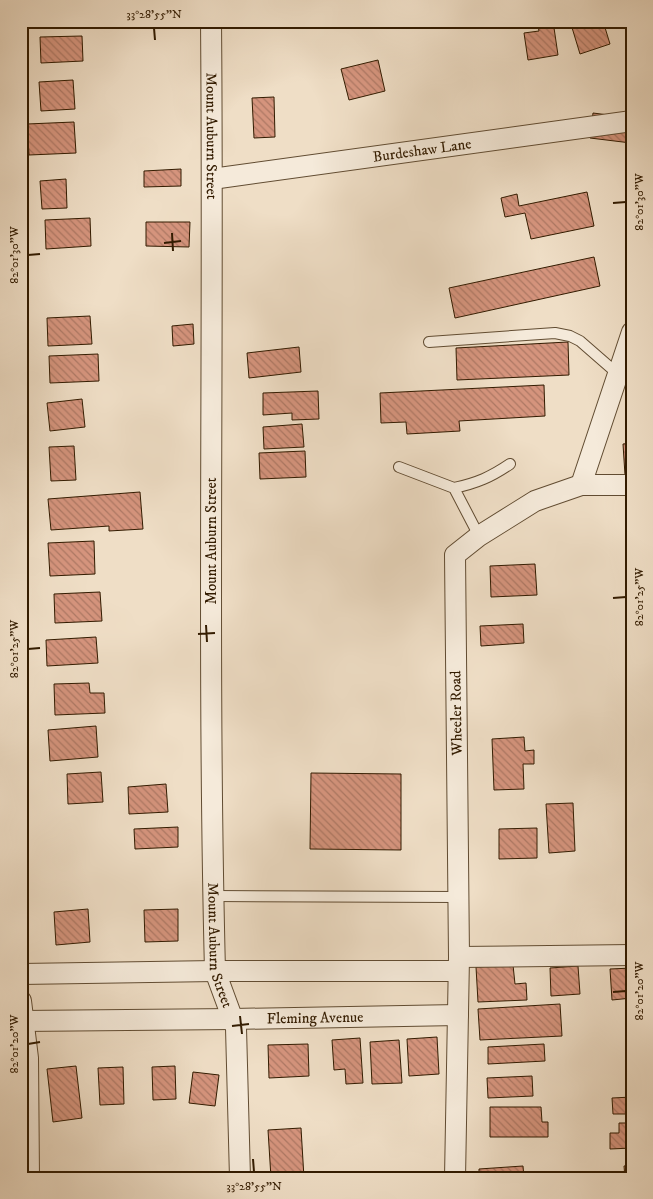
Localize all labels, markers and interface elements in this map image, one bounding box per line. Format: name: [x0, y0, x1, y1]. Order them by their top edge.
text: 33°28'55"N: [126, 7, 182, 22]
street label: Mount Auburn Street: [201, 72, 221, 200]
street label: Burdeshaw Lane: [372, 134, 473, 167]
text: 82°01'30"W: [632, 172, 647, 231]
text: 82°01'30"W: [7, 225, 22, 284]
street label: Mount Auburn Street: [202, 477, 221, 604]
text: 82°01'25"W: [632, 567, 647, 626]
text: 82°01'25"W: [7, 619, 22, 678]
street label: Wheeler Road: [446, 670, 467, 757]
street label: Mount Auburn Street: [203, 882, 237, 1011]
text: 82°01'20"W: [632, 961, 647, 1020]
street label: Fleming Avenue: [266, 1008, 364, 1028]
text: 82°01'20"W: [7, 1014, 22, 1073]
text: 33°28'55"N: [226, 1179, 282, 1194]

